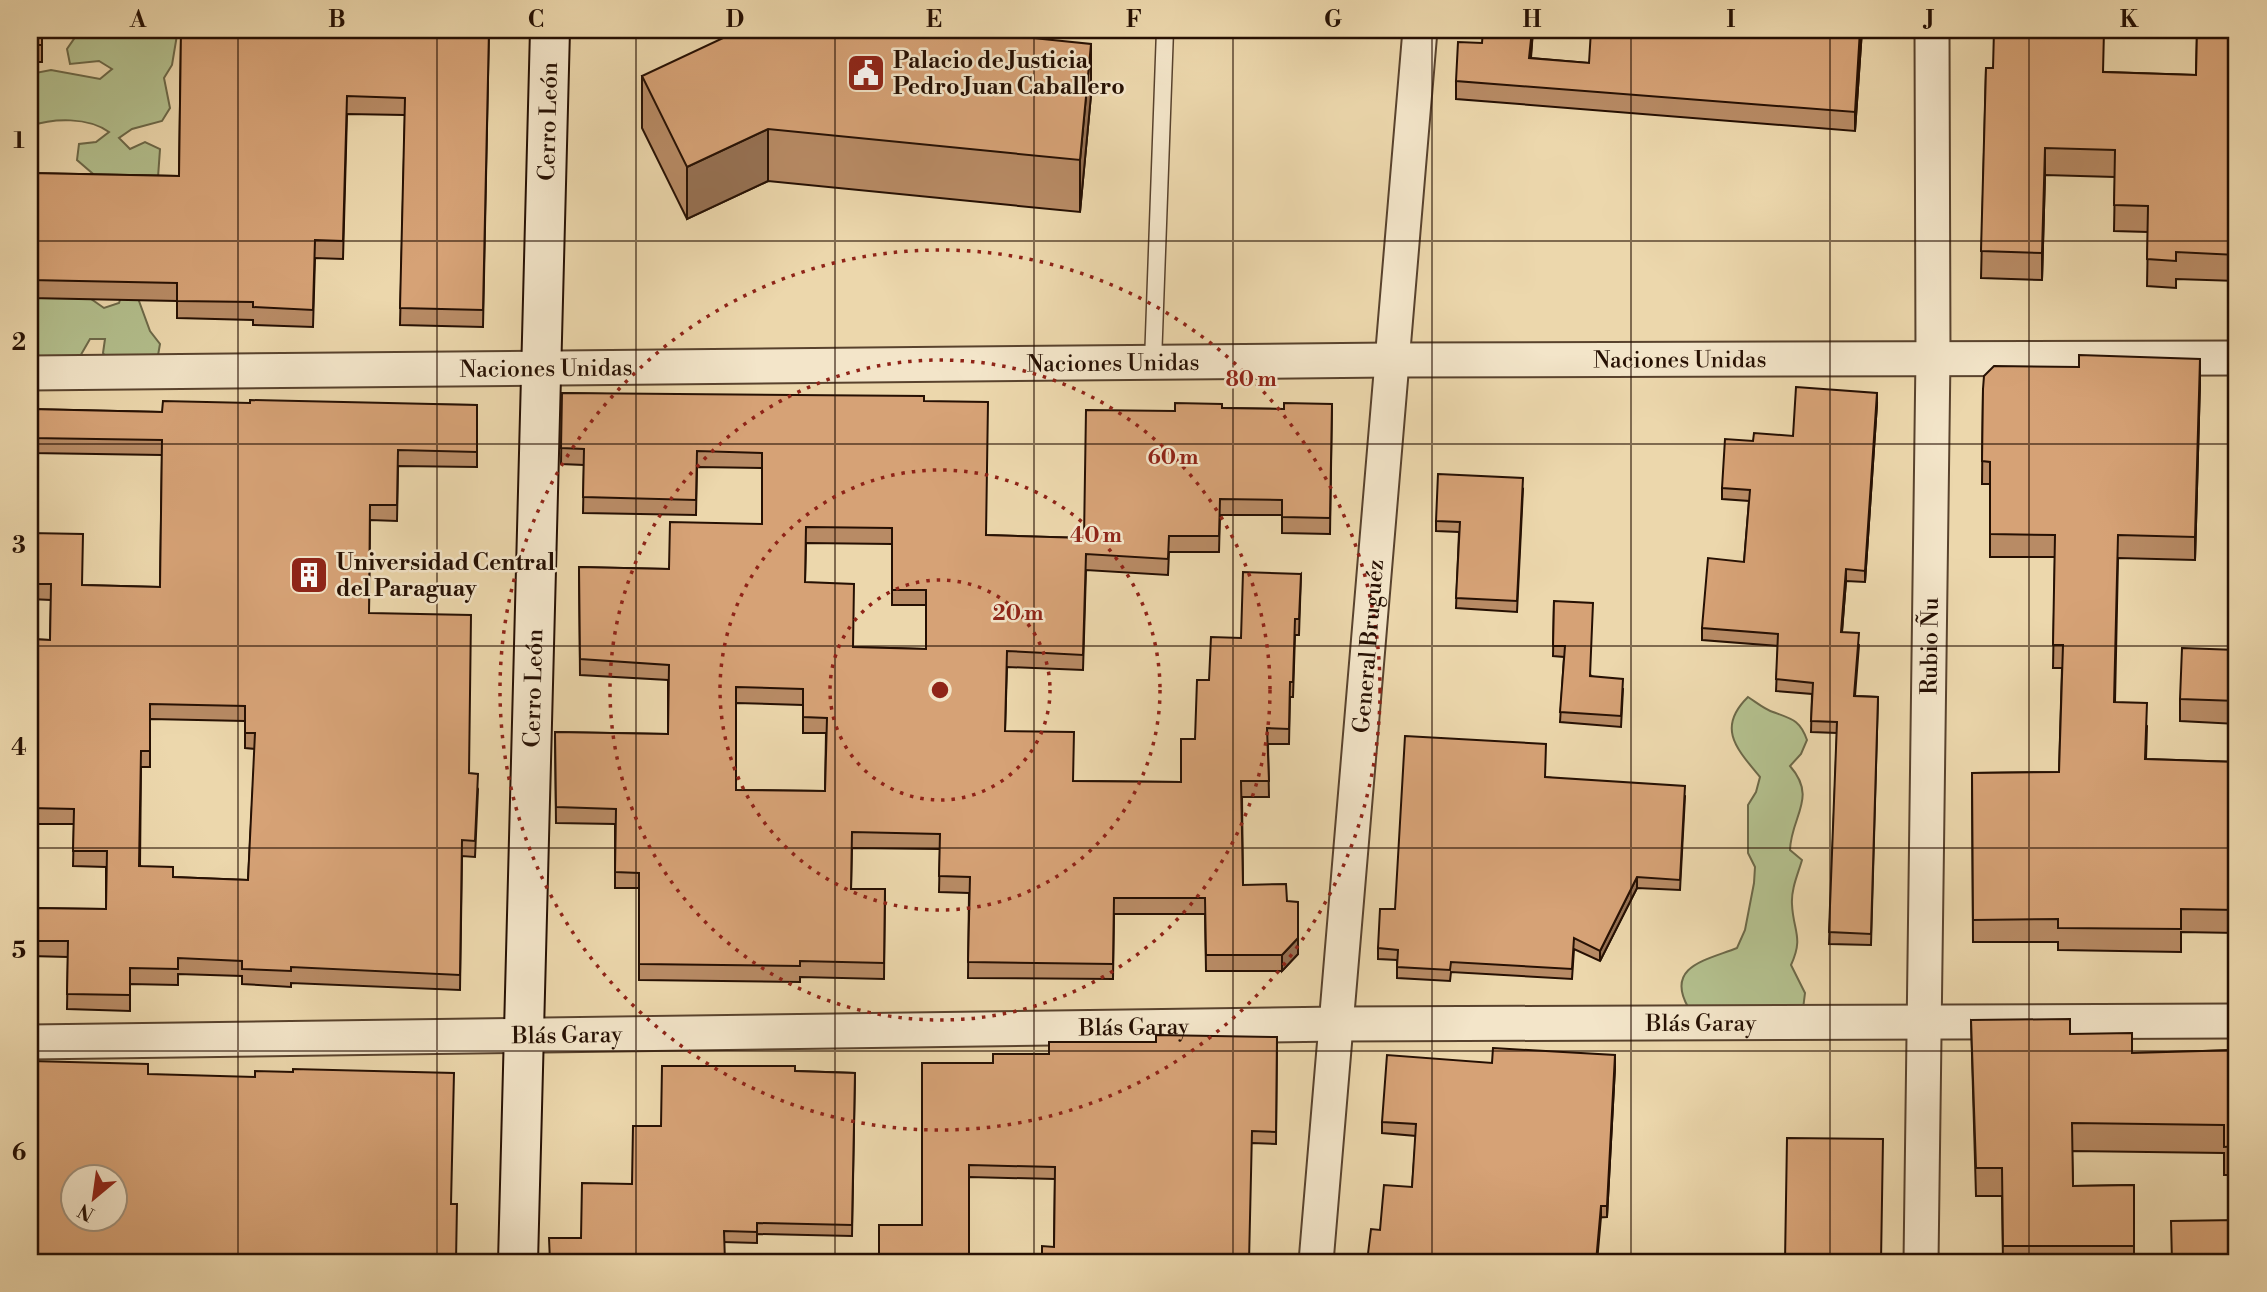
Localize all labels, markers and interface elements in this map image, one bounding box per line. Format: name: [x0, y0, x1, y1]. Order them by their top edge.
text: A: [129, 6, 147, 34]
text: B: [328, 6, 346, 34]
text: C: [528, 6, 544, 34]
text: D: [726, 6, 744, 34]
text: E: [926, 6, 942, 34]
text: F: [1126, 6, 1142, 34]
text: G: [1324, 6, 1342, 34]
text: H: [1523, 6, 1542, 34]
text: I: [1727, 6, 1736, 34]
text: J: [1923, 6, 1935, 34]
text: K: [2120, 6, 2139, 34]
place label: Palacio de Justicia Pedro Juan Caballero: [893, 47, 1125, 101]
public building icon: Palacio de Justicia Pedro Juan Caballero: [845, 52, 887, 94]
street label: Cerro León: [533, 61, 564, 181]
text: 1: [13, 127, 25, 155]
text: 2: [12, 329, 26, 357]
street label: Naciones Unidas: [1593, 346, 1767, 375]
street label: Naciones Unidas: [1026, 349, 1200, 378]
street label: Naciones Unidas: [459, 354, 633, 384]
text: 80 m: [1225, 367, 1277, 393]
text: 60 m: [1148, 445, 1198, 471]
text: 40 m: [1070, 523, 1122, 549]
text: 3: [12, 532, 26, 560]
place label: Universidad Central del Paraguay: [336, 549, 555, 603]
building icon: Universidad Central del Paraguay: [288, 554, 330, 596]
street label: General Bruguéz: [1348, 558, 1390, 734]
street label: Rubio Ñu: [1914, 597, 1945, 695]
text: 20 m: [993, 601, 1043, 627]
street label: Cerro León: [518, 628, 549, 748]
centre of rings: [928, 678, 952, 702]
text: 4: [11, 734, 27, 762]
text: 5: [12, 937, 26, 965]
street label: Blás Garay: [1645, 1010, 1757, 1038]
street label: Blás Garay: [1077, 1013, 1190, 1043]
street label: Blás Garay: [510, 1021, 623, 1050]
text: 6: [12, 1139, 26, 1167]
north arrow: [60, 1162, 130, 1232]
text: N: [74, 1198, 99, 1226]

